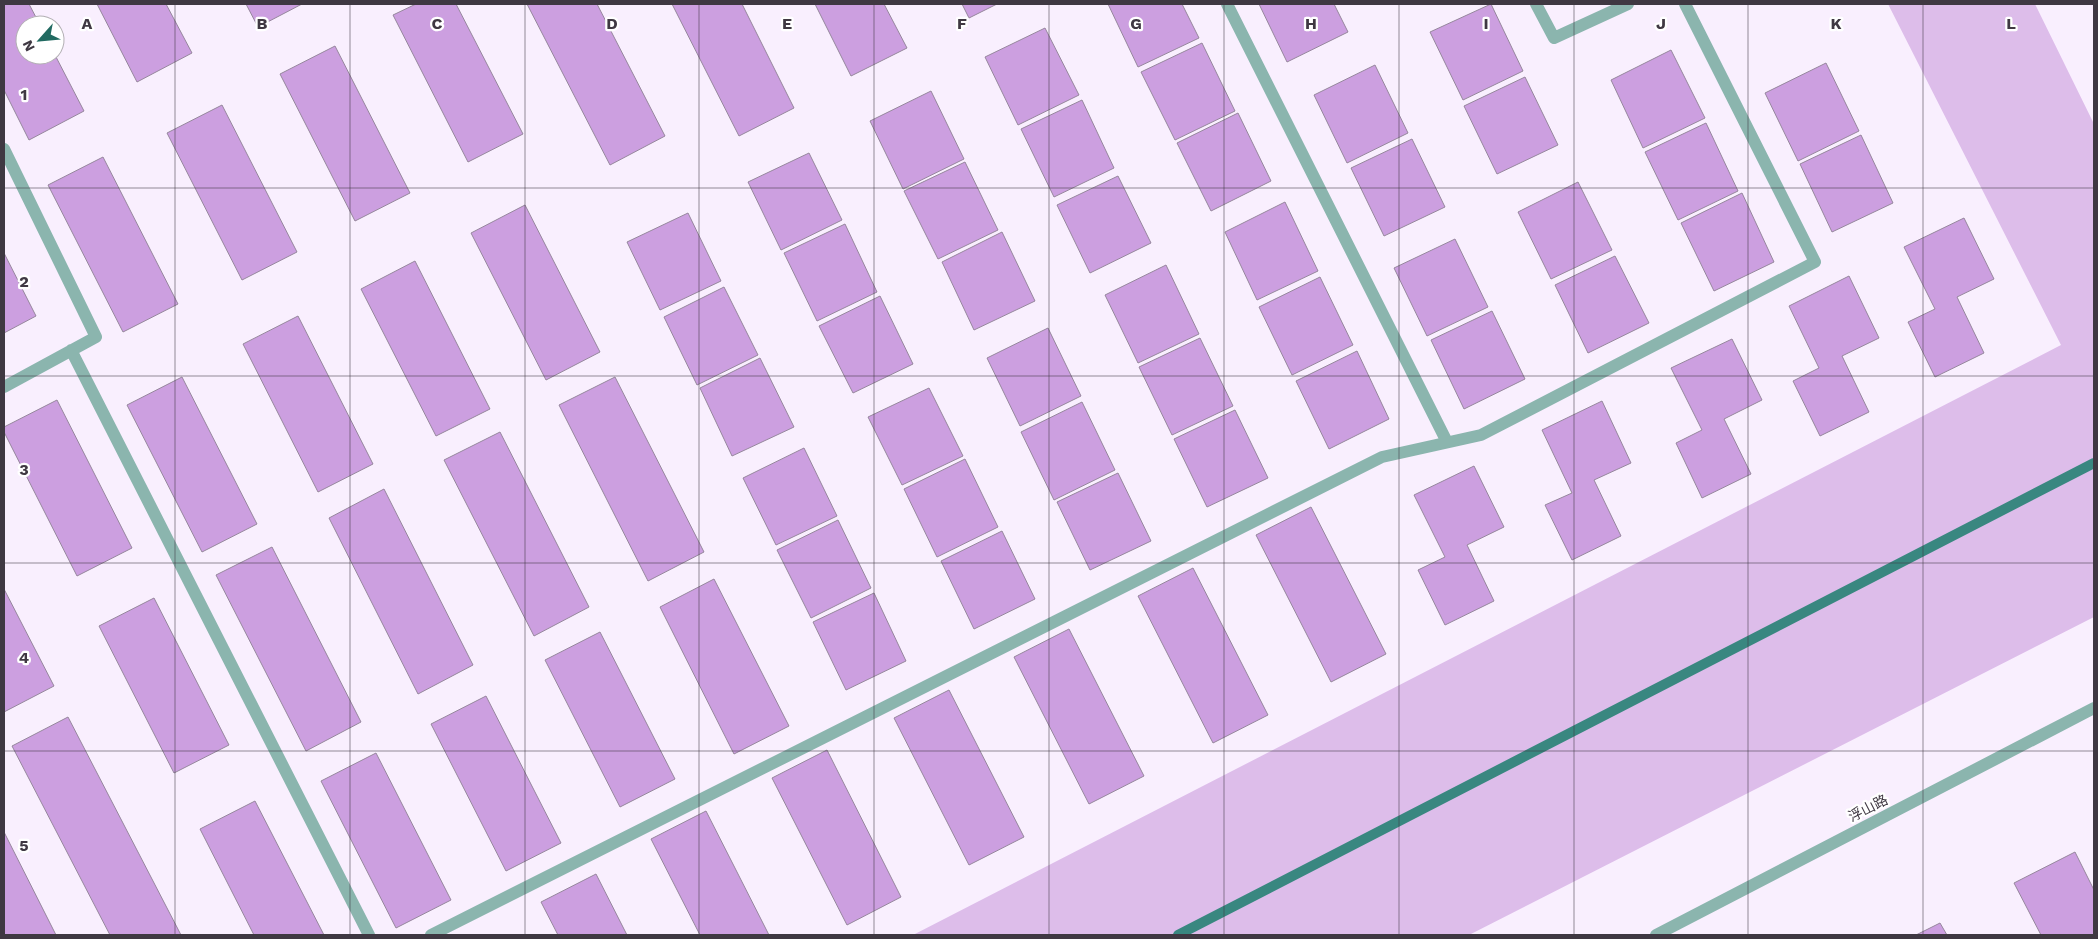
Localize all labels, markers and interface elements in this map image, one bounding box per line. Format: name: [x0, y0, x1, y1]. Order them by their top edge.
text: A: [82, 14, 93, 33]
text: B: [257, 14, 268, 33]
text: C: [432, 14, 443, 33]
text: D: [606, 14, 618, 33]
text: E: [782, 14, 792, 33]
text: F: [957, 14, 967, 33]
text: G: [1130, 14, 1142, 33]
text: H: [1305, 14, 1317, 33]
text: I: [1483, 14, 1489, 33]
text: J: [1656, 14, 1666, 33]
text: K: [1830, 14, 1842, 33]
text: L: [2006, 14, 2016, 33]
north arrow: [15, 15, 65, 65]
text: N: [19, 38, 38, 54]
text: 1: [21, 85, 27, 104]
text: 2: [19, 272, 29, 291]
text: 3: [19, 460, 29, 479]
text: 4: [19, 648, 29, 667]
street label: 浮山路: [1846, 791, 1890, 825]
text: 5: [19, 836, 29, 855]

